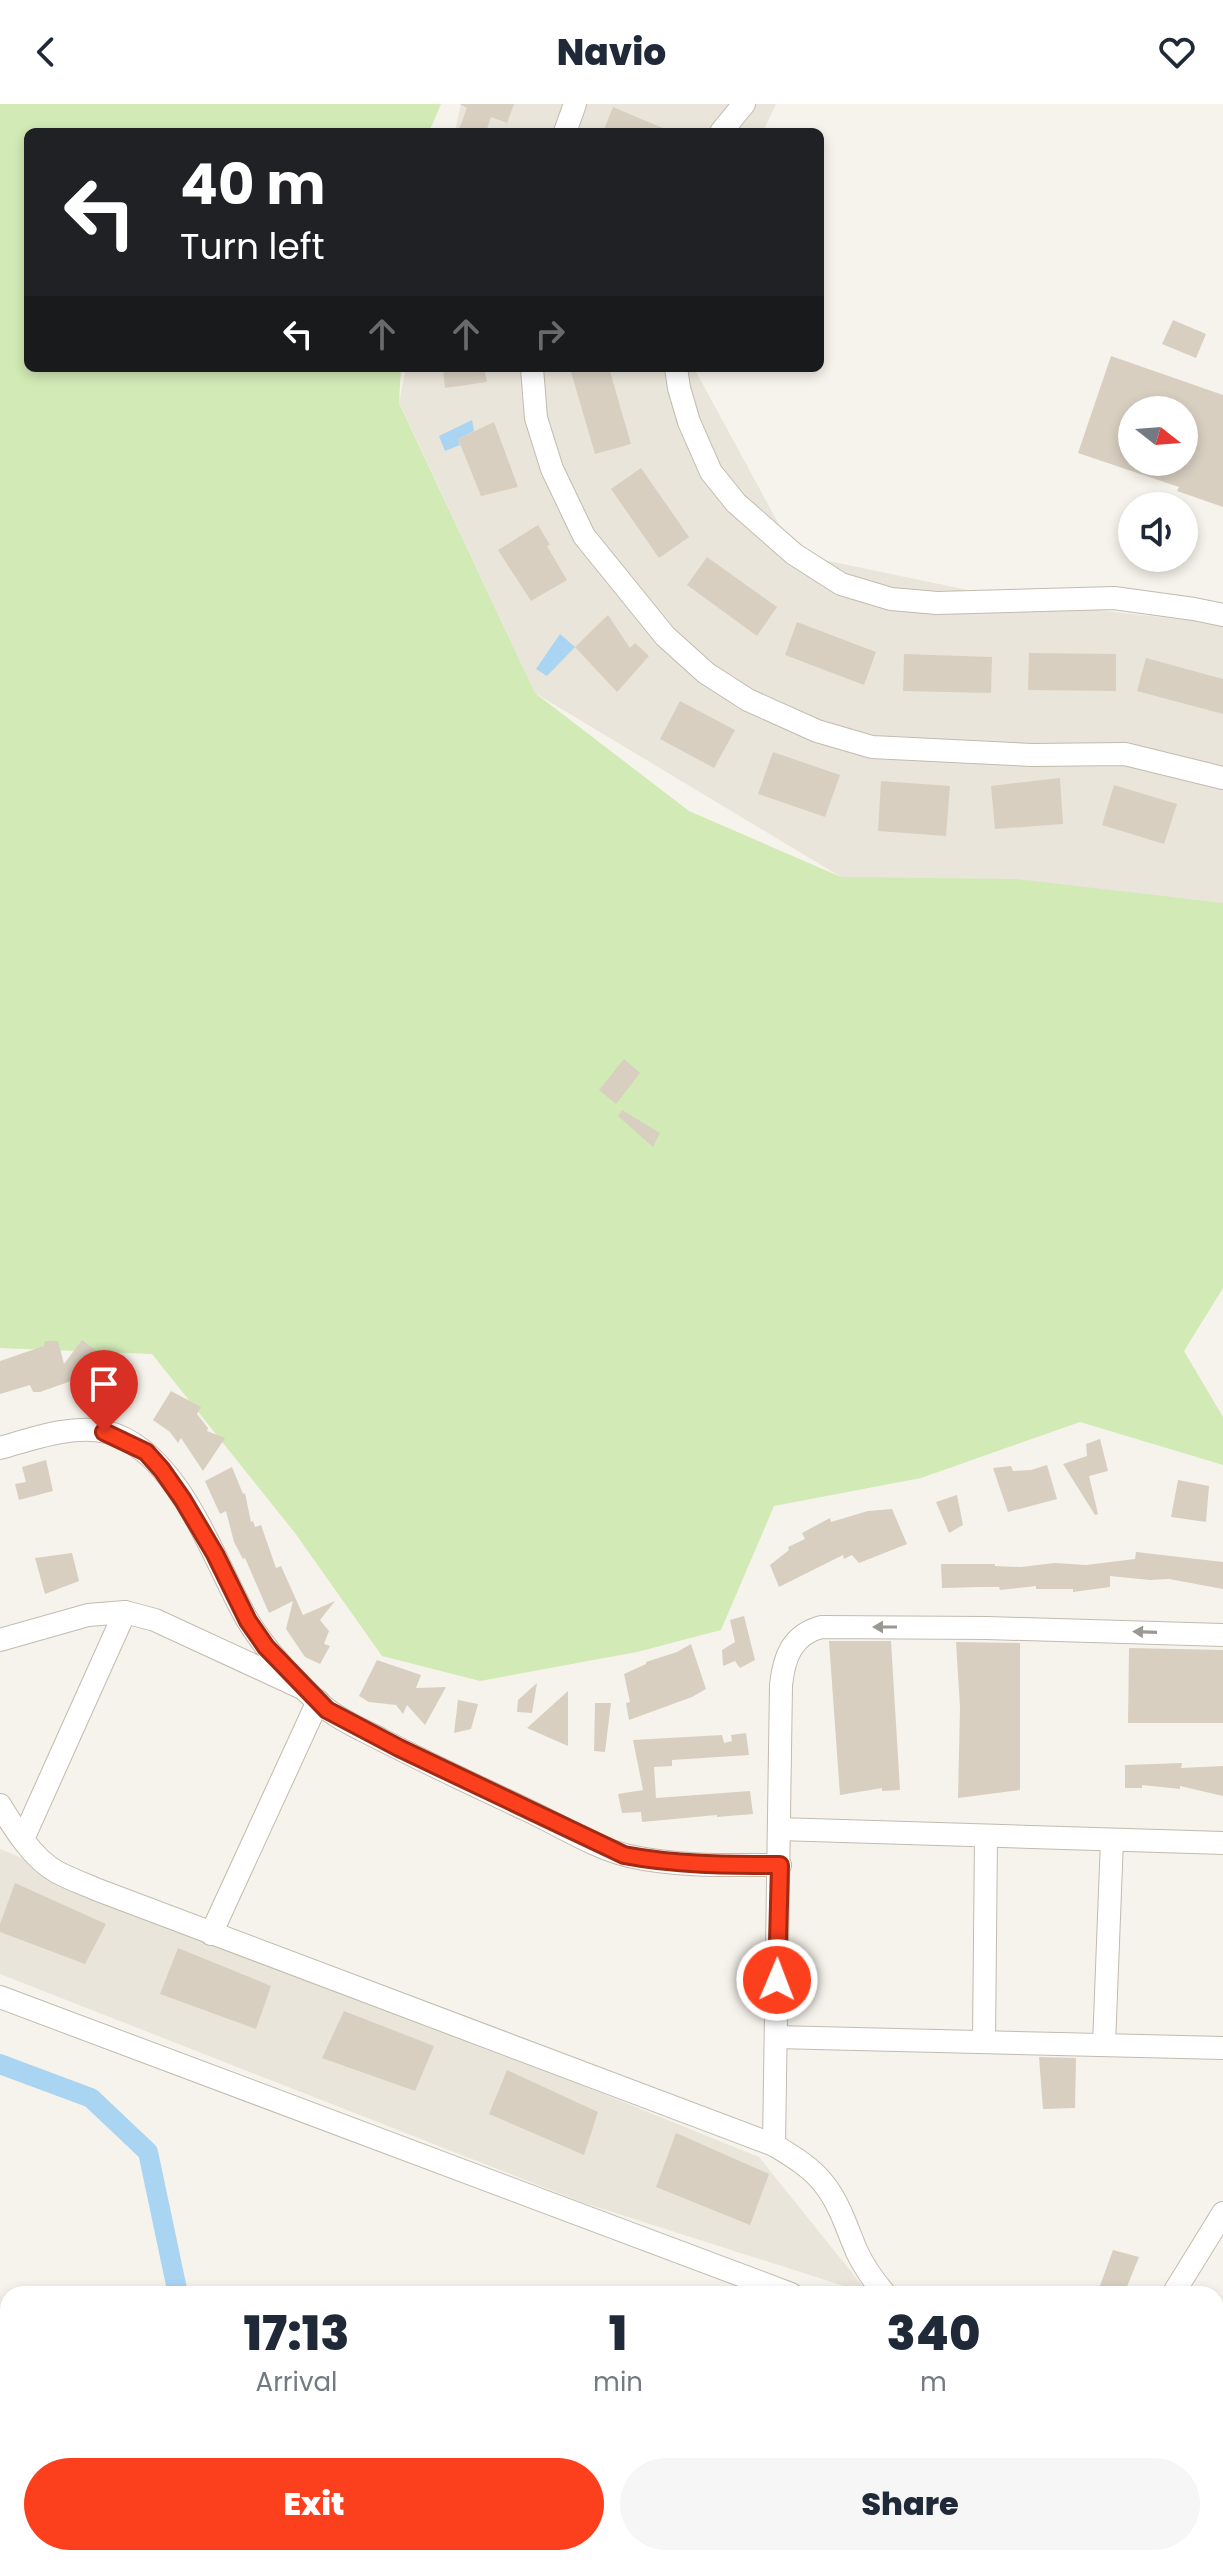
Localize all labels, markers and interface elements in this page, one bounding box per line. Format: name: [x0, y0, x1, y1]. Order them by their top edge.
text: Navio: [557, 27, 666, 78]
icon: back: [24, 30, 68, 74]
icon: heart: [1155, 30, 1199, 74]
text: 40 m: [180, 145, 326, 224]
icon: left: [48, 160, 152, 264]
text: Turn left: [180, 221, 325, 272]
icon: left: [276, 312, 320, 356]
icon: ahead: [360, 312, 404, 356]
icon: ahead: [444, 312, 488, 356]
icon: right: [528, 312, 572, 356]
north arrow: [1118, 396, 1198, 476]
map controls: [1118, 396, 1198, 572]
button: sound: [1118, 492, 1198, 572]
pin: [70, 1350, 138, 1432]
icon: arrive: [82, 1362, 126, 1406]
one-way arrow: [872, 1621, 897, 1633]
one-way arrow: [1132, 1626, 1157, 1639]
position arrow: [735, 1938, 819, 2022]
text: 17:13: [244, 2300, 350, 2367]
text: 1: [609, 2300, 627, 2367]
text: 340: [886, 2300, 980, 2367]
text: Arrival: [256, 2364, 337, 2400]
text: min: [593, 2364, 643, 2400]
text: m: [920, 2364, 947, 2400]
button: Exit: [24, 2458, 604, 2550]
button: Share: [620, 2458, 1200, 2550]

